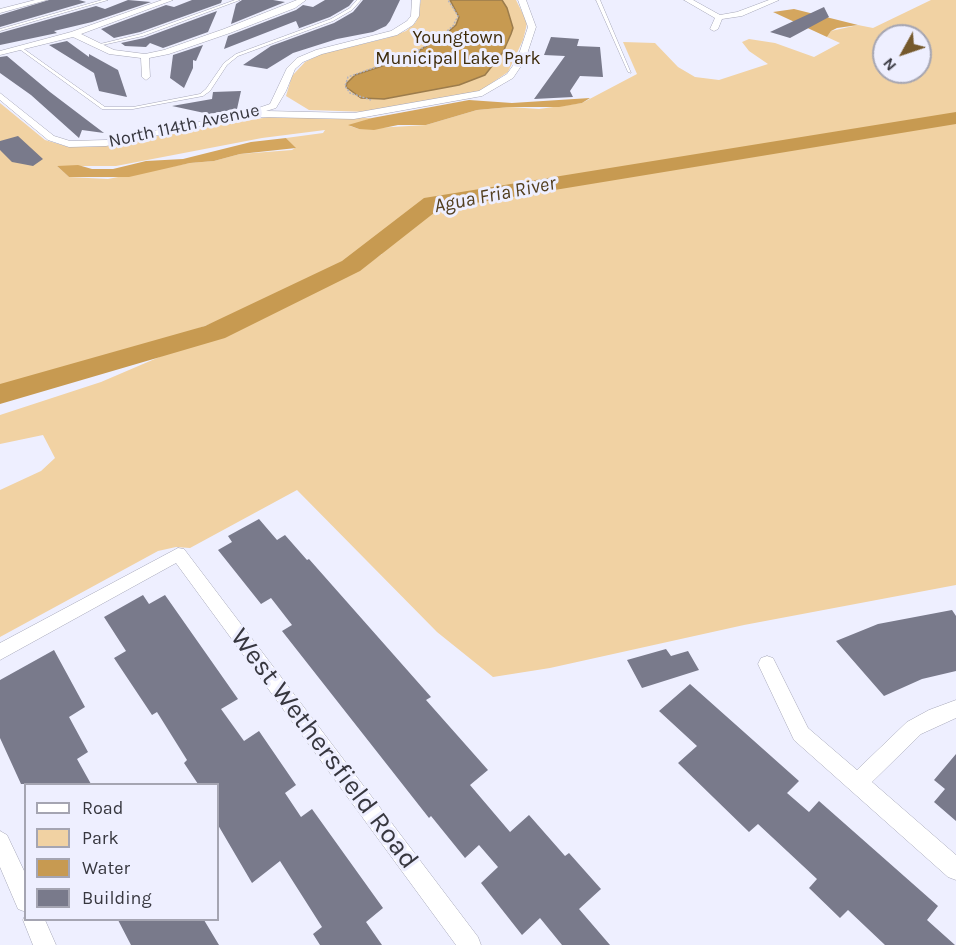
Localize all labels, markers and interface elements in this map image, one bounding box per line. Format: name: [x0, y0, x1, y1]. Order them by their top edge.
north arrow: [872, 24, 932, 84]
park label: Youngtown Municipal Lake Park: [375, 27, 541, 70]
text: N: [878, 54, 900, 75]
street label: North 114th Avenue: [107, 99, 261, 153]
water label: Agua Fria River: [432, 171, 558, 219]
street label: West Wethersfield Road: [223, 622, 425, 876]
legend: [24, 783, 219, 921]
text: Road: [82, 797, 123, 819]
text: Park: [82, 827, 119, 849]
text: Water: [82, 857, 130, 879]
text: Building: [82, 887, 152, 909]

